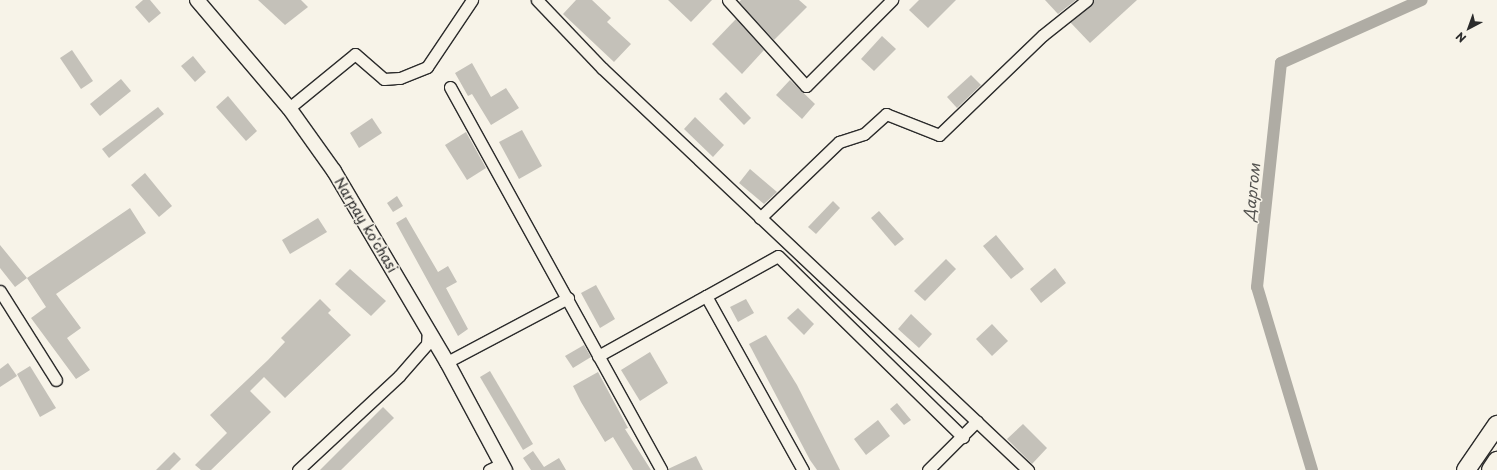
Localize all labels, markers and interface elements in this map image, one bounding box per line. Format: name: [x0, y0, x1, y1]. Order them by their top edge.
north arrow: [1449, 8, 1489, 48]
text: N: [1452, 28, 1470, 47]
water label: Даргом: [1239, 162, 1263, 222]
street label: Narpay ko'chasi: [331, 174, 401, 276]

